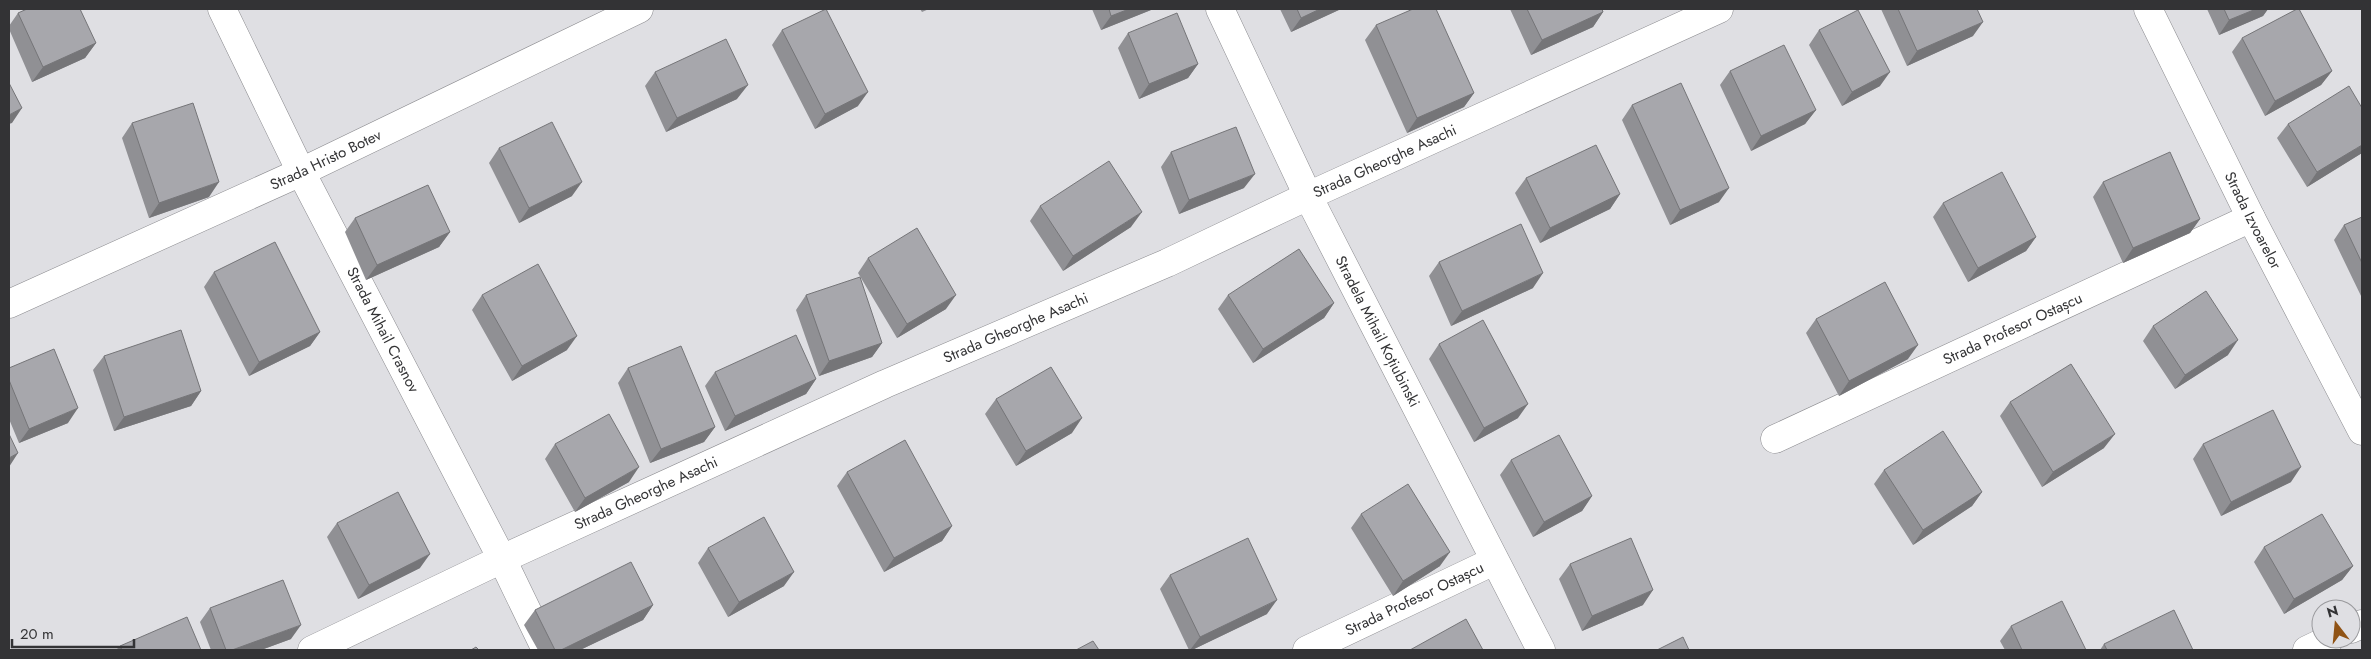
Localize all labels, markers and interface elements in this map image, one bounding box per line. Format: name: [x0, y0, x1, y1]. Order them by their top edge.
street label: Strada Gheorghe Asachi: [1309, 119, 1460, 203]
street label: Strada Hristo Botev: [266, 124, 385, 196]
street label: Strada Izvoarelor: [2219, 168, 2287, 274]
street label: Stradela Mihail Koțiubinski: [1330, 252, 1426, 411]
street label: Strada Mihail Crasnov: [341, 263, 425, 397]
street label: Strada Gheorghe Asachi: [940, 287, 1092, 369]
street label: Strada Profesor Ostașcu: [1939, 287, 2086, 371]
street label: Strada Gheorghe Asachi: [571, 451, 721, 536]
street label: Strada Profesor Ostașcu: [1341, 556, 1488, 641]
north arrow: [2311, 599, 2361, 649]
text: N: [2324, 600, 2341, 623]
scale bar: [12, 616, 135, 648]
text: 20 m: [20, 623, 54, 645]

